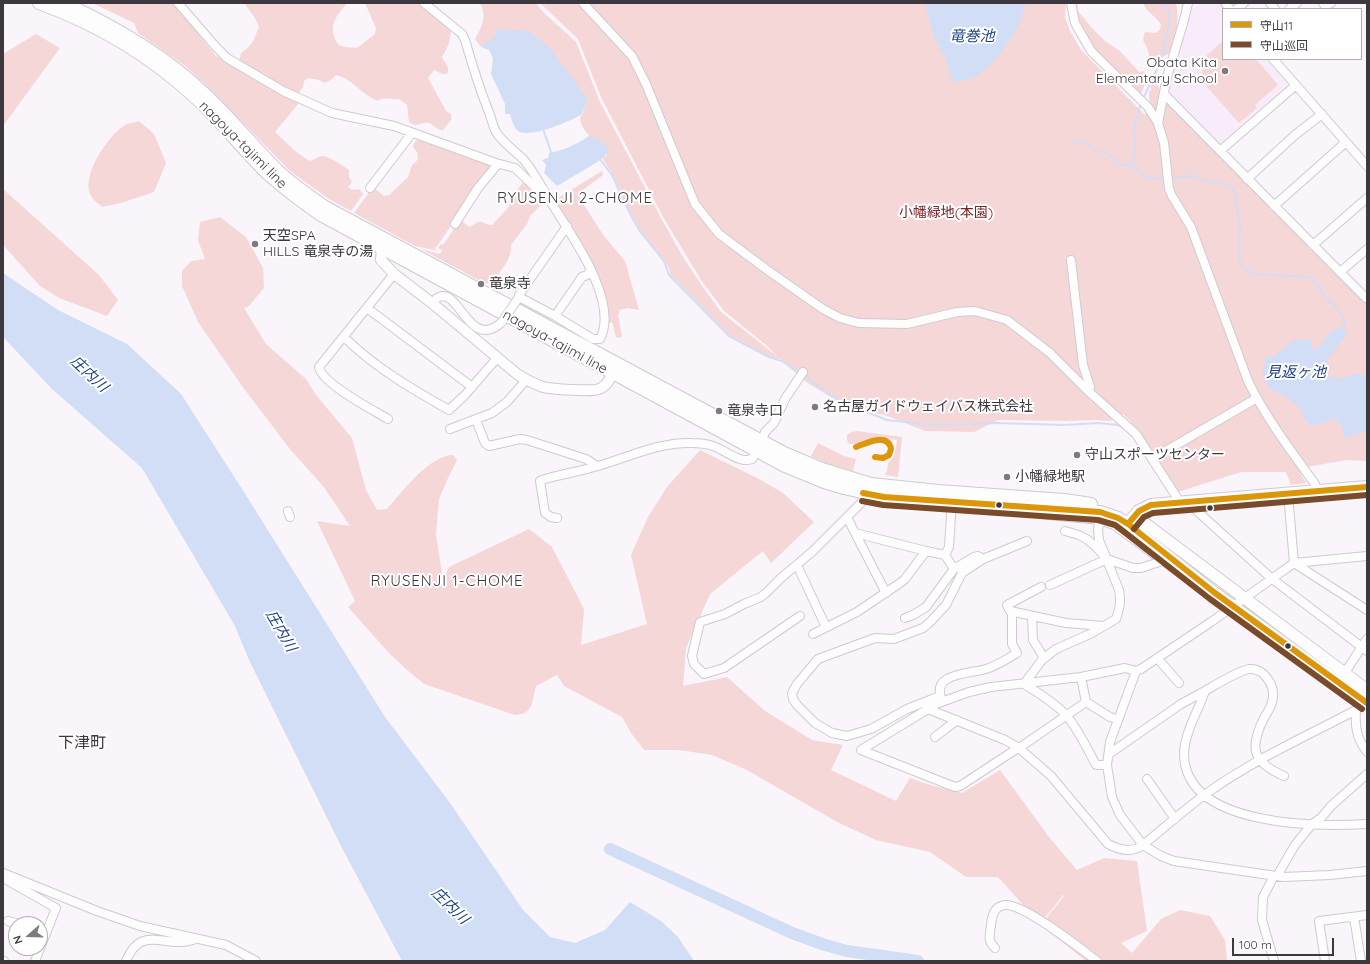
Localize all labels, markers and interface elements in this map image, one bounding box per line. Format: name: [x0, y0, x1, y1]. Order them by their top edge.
legend: [1222, 8, 1362, 60]
text: 守山11: [1260, 18, 1293, 33]
water label: 竜巻池: [950, 27, 994, 45]
text: 守山巡回: [1260, 38, 1308, 53]
place label: Obata Kita Elementary School: [1096, 55, 1217, 88]
marker: Obata Kita Elementary School: [1220, 66, 1230, 76]
street label: nagoya-tajimi line: [196, 98, 290, 192]
district label: RYUSENJI 2-CHOME: [497, 189, 653, 207]
park label: 小幡緑地(本園): [899, 205, 993, 221]
place label: 天空SPA HILLS 竜泉寺の湯: [263, 228, 373, 260]
marker: 天空SPA HILLS 竜泉寺の湯: [250, 239, 260, 249]
place label: 竜泉寺: [489, 276, 531, 292]
marker: 竜泉寺: [476, 279, 486, 289]
street label: nagoya-tajimi line: [500, 306, 610, 378]
water label: 庄内川: [66, 352, 112, 396]
water label: 見返ヶ池: [1266, 363, 1326, 381]
place label: 名古屋ガイドウェイバス株式会社: [823, 399, 1033, 415]
marker: 名古屋ガイドウェイバス株式会社: [810, 402, 820, 412]
place label: 竜泉寺口: [727, 403, 783, 419]
marker: 竜泉寺口: [714, 406, 724, 416]
place label: 守山スポーツセンター: [1085, 447, 1225, 463]
marker: 守山スポーツセンター: [1072, 450, 1082, 460]
place label: 小幡緑地駅: [1015, 469, 1085, 485]
marker: 小幡緑地駅: [1002, 472, 1012, 482]
unlabelled marker: [994, 500, 1004, 510]
unlabelled marker: [1205, 503, 1215, 513]
district label: RYUSENJI 1-CHOME: [370, 572, 524, 590]
water label: 庄内川: [262, 607, 300, 655]
unlabelled marker: [1283, 641, 1293, 651]
district label: 下津町: [58, 733, 106, 753]
water label: 庄内川: [428, 884, 472, 928]
north arrow: [8, 916, 48, 956]
scale bar: [1234, 930, 1336, 956]
text: N: [10, 934, 26, 946]
text: 100 m: [1239, 937, 1272, 952]

